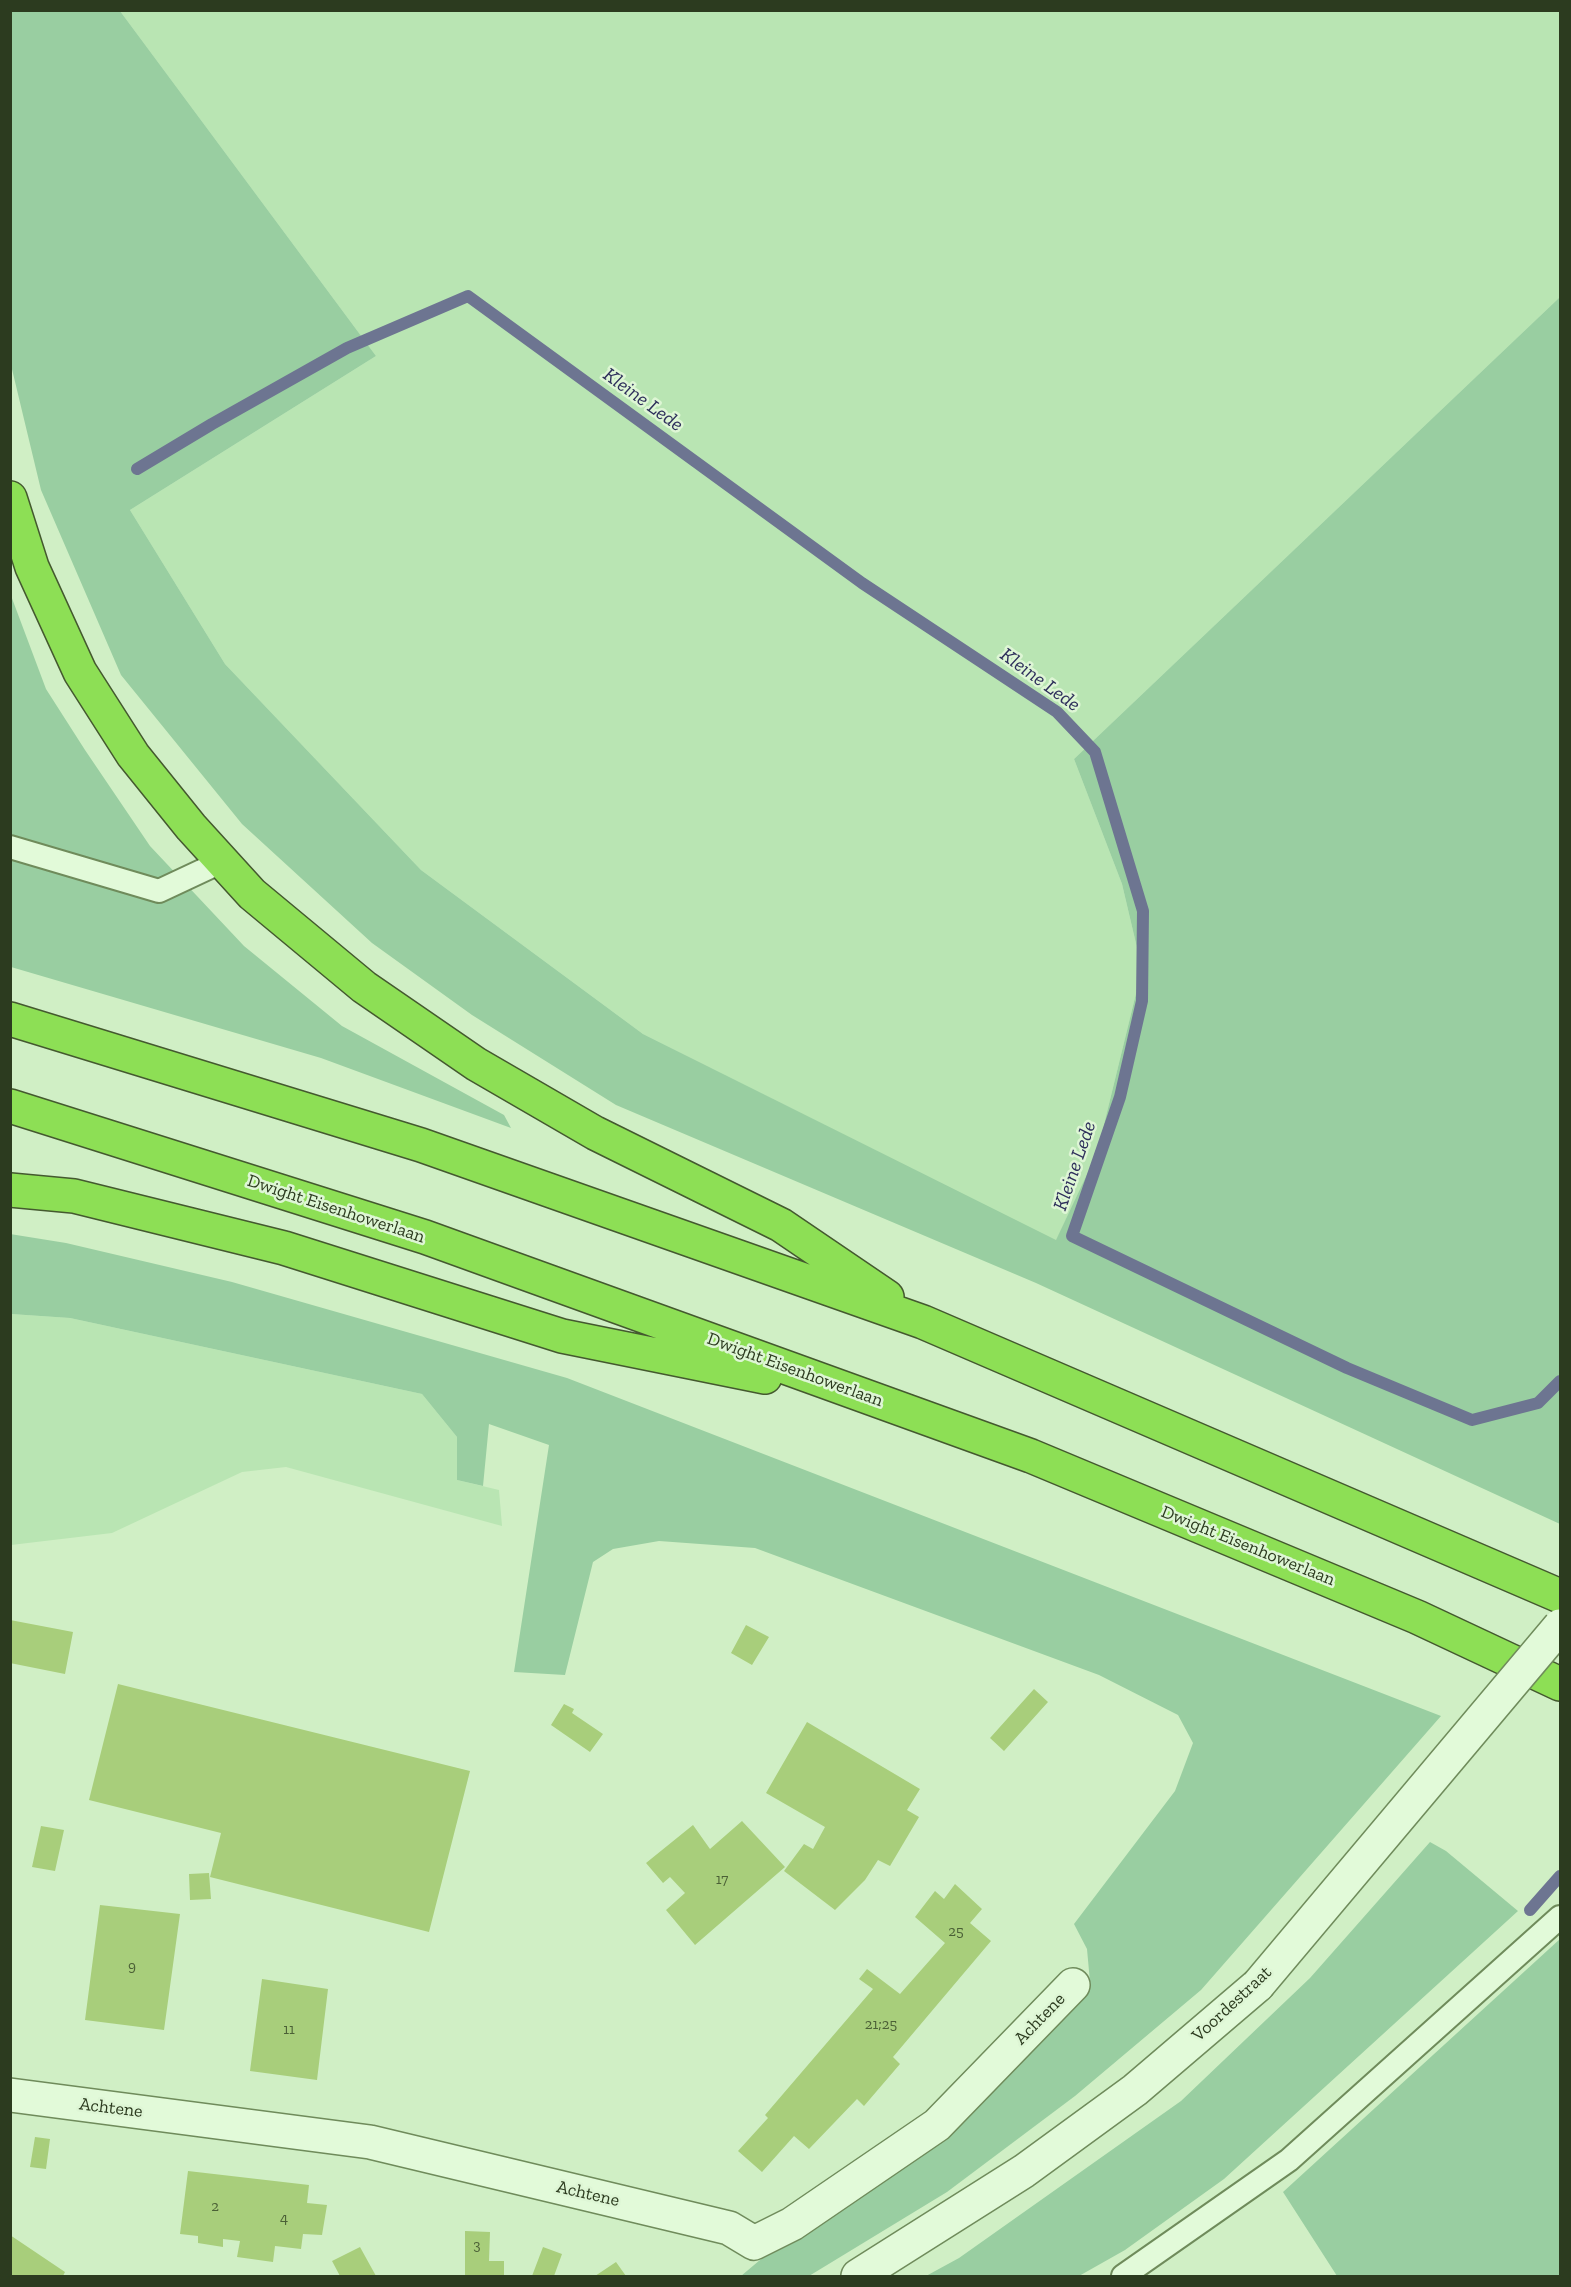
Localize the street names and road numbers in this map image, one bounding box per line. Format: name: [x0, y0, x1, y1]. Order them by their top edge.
street label: Dwight Eisenhowerlaan: [244, 1170, 428, 1248]
street label: Dwight Eisenhowerlaan: [704, 1328, 886, 1412]
street label: Dwight Eisenhowerlaan: [1158, 1501, 1338, 1591]
street label: Voordestraat: [1188, 1962, 1276, 2046]
street label: Achtene: [1010, 1989, 1070, 2049]
street label: Achtene: [78, 2093, 144, 2123]
street label: Achtene: [555, 2176, 621, 2212]

